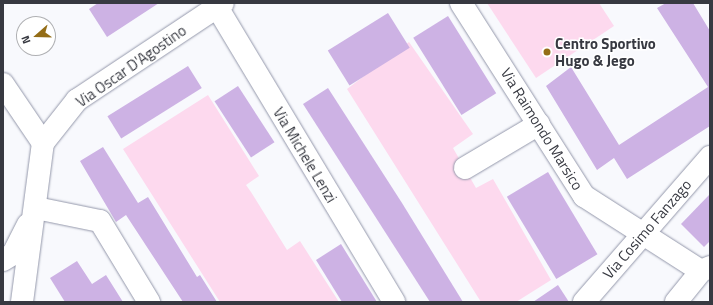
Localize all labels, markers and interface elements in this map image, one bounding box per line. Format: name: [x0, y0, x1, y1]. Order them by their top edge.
north arrow: [16, 16, 56, 56]
street label: Via Oscar D'Agostino: [72, 21, 190, 111]
text: N: [17, 33, 34, 46]
place label: Centro Sportivo Hugo & Jego: [555, 34, 656, 69]
marker: Centro Sportivo Hugo & Jego: [542, 47, 552, 57]
street label: Via Raimondo Marsico: [497, 65, 587, 193]
street label: Via Michele Lenzi: [269, 104, 341, 206]
street label: Via Cosimo Fanzago: [599, 176, 695, 282]

